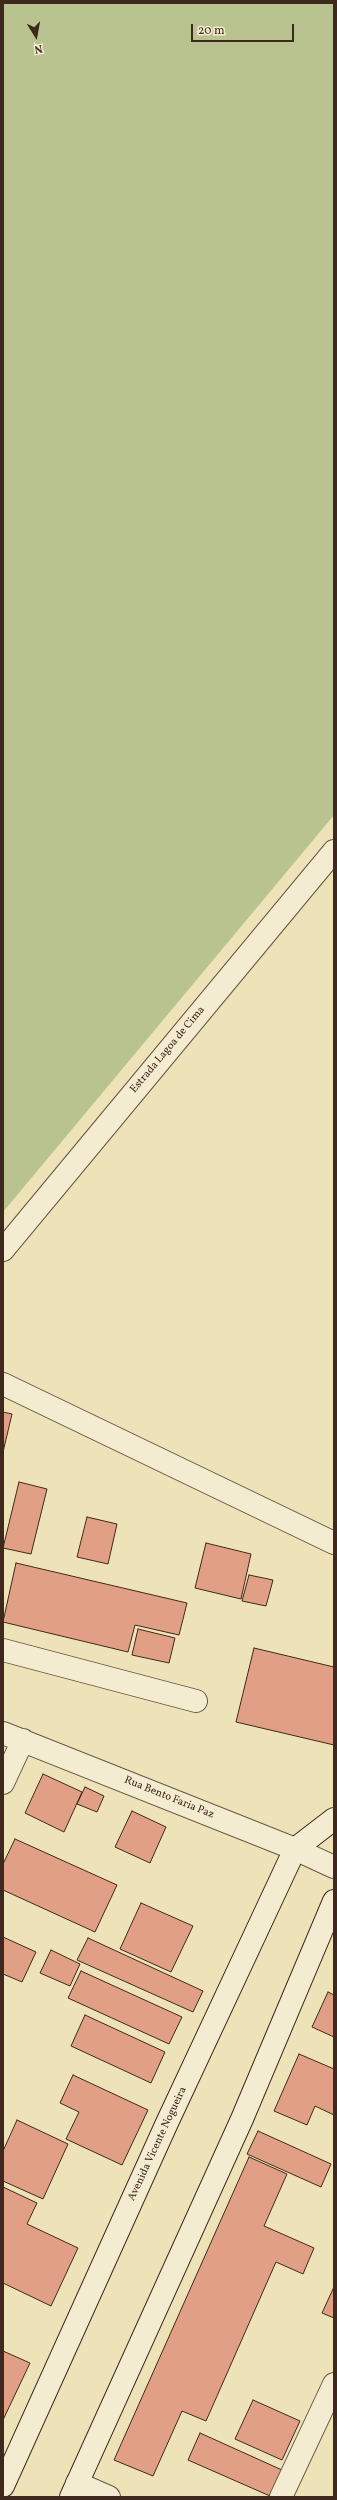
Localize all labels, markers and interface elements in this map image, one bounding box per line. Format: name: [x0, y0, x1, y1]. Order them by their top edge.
north arrow: [16, 16, 56, 56]
scale bar: [193, 16, 296, 42]
text: 20 m: [198, 23, 225, 39]
text: N: [33, 40, 44, 56]
street label: Estrada Lagoa de Cima: [128, 1004, 208, 1096]
street label: Rua Bento Faria Paz: [122, 1774, 216, 1822]
street label: Avenida Vicente Nogueira: [126, 2085, 190, 2203]

